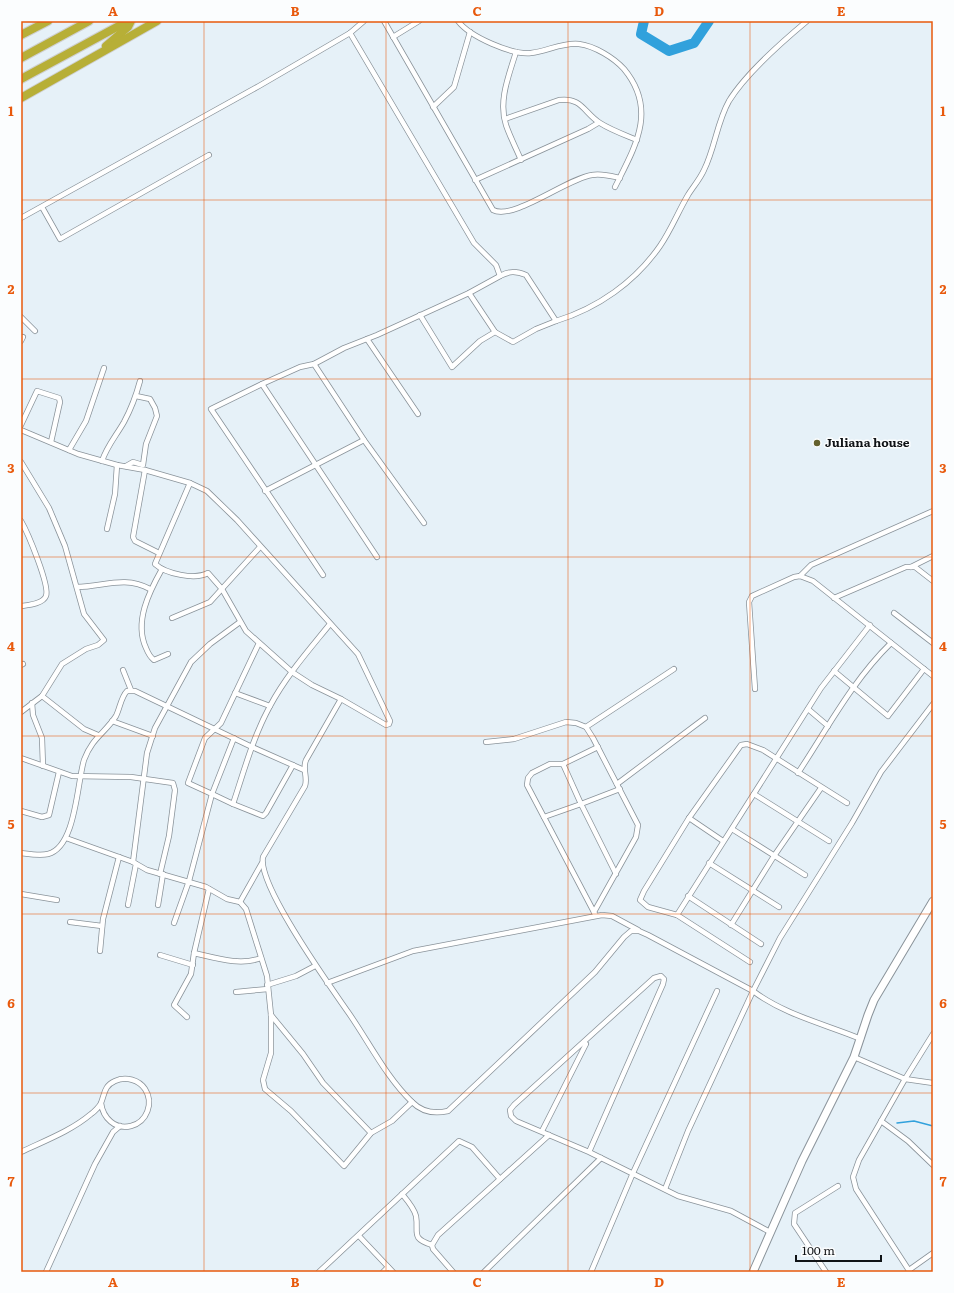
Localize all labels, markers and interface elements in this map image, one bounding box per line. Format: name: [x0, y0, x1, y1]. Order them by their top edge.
text: A: [108, 1, 118, 20]
text: B: [291, 1, 300, 20]
text: C: [472, 1, 482, 20]
text: D: [654, 1, 664, 20]
text: E: [837, 1, 846, 20]
text: 1: [8, 101, 14, 120]
text: 1: [940, 101, 946, 120]
text: 2: [8, 279, 15, 298]
text: 2: [940, 279, 947, 298]
place label: Juliana house: [825, 433, 910, 451]
marker: Juliana house: [812, 438, 822, 448]
text: 3: [7, 458, 15, 477]
text: 3: [939, 458, 947, 477]
text: 4: [7, 636, 15, 655]
text: 4: [939, 636, 947, 655]
text: 5: [7, 814, 15, 833]
text: 5: [939, 814, 947, 833]
text: 6: [7, 993, 15, 1012]
text: 6: [939, 993, 947, 1012]
text: 7: [7, 1171, 15, 1190]
text: 7: [939, 1171, 947, 1190]
scale bar: [796, 1237, 881, 1263]
text: 100 m: [802, 1241, 835, 1259]
text: A: [108, 1272, 118, 1291]
text: B: [291, 1272, 300, 1291]
text: C: [472, 1272, 482, 1291]
text: D: [654, 1272, 664, 1291]
text: E: [837, 1272, 846, 1291]

